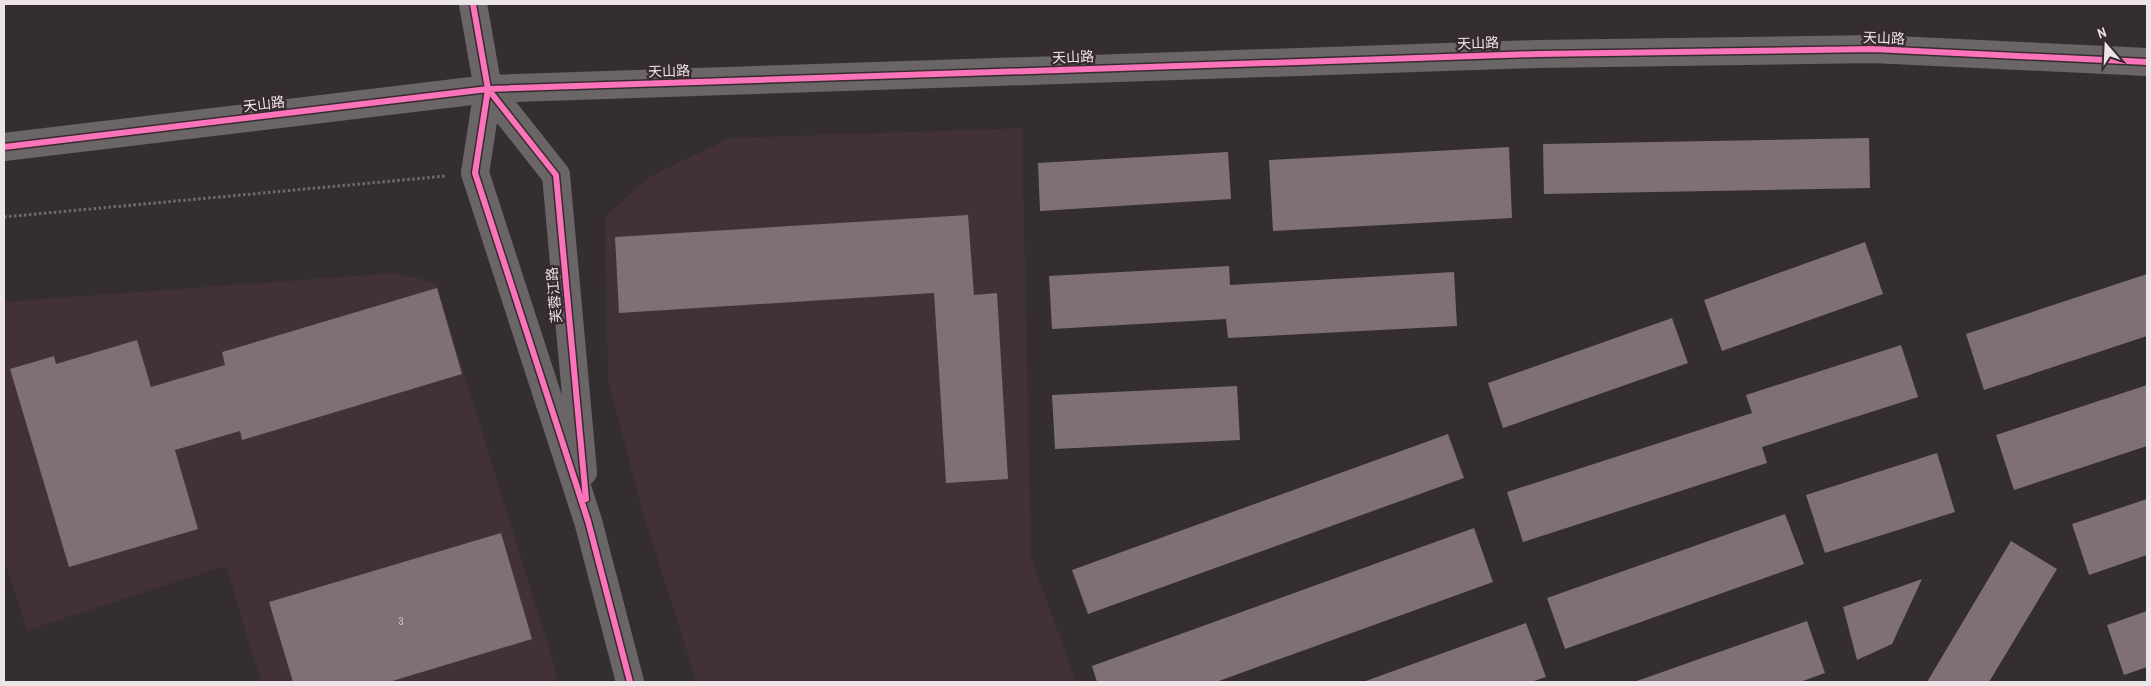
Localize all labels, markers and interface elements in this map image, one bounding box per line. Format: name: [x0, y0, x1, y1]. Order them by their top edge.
north arrow: [2081, 20, 2131, 70]
text: N: [2095, 23, 2109, 43]
street label: 天山路: [1863, 28, 1905, 48]
street label: 天山路: [1457, 33, 1499, 53]
street label: 天山路: [1052, 47, 1094, 67]
street label: 天山路: [648, 61, 690, 81]
street label: 天山路: [242, 93, 286, 115]
street label: 芙蓉江路: [543, 266, 565, 324]
house number: 3: [398, 614, 404, 628]

